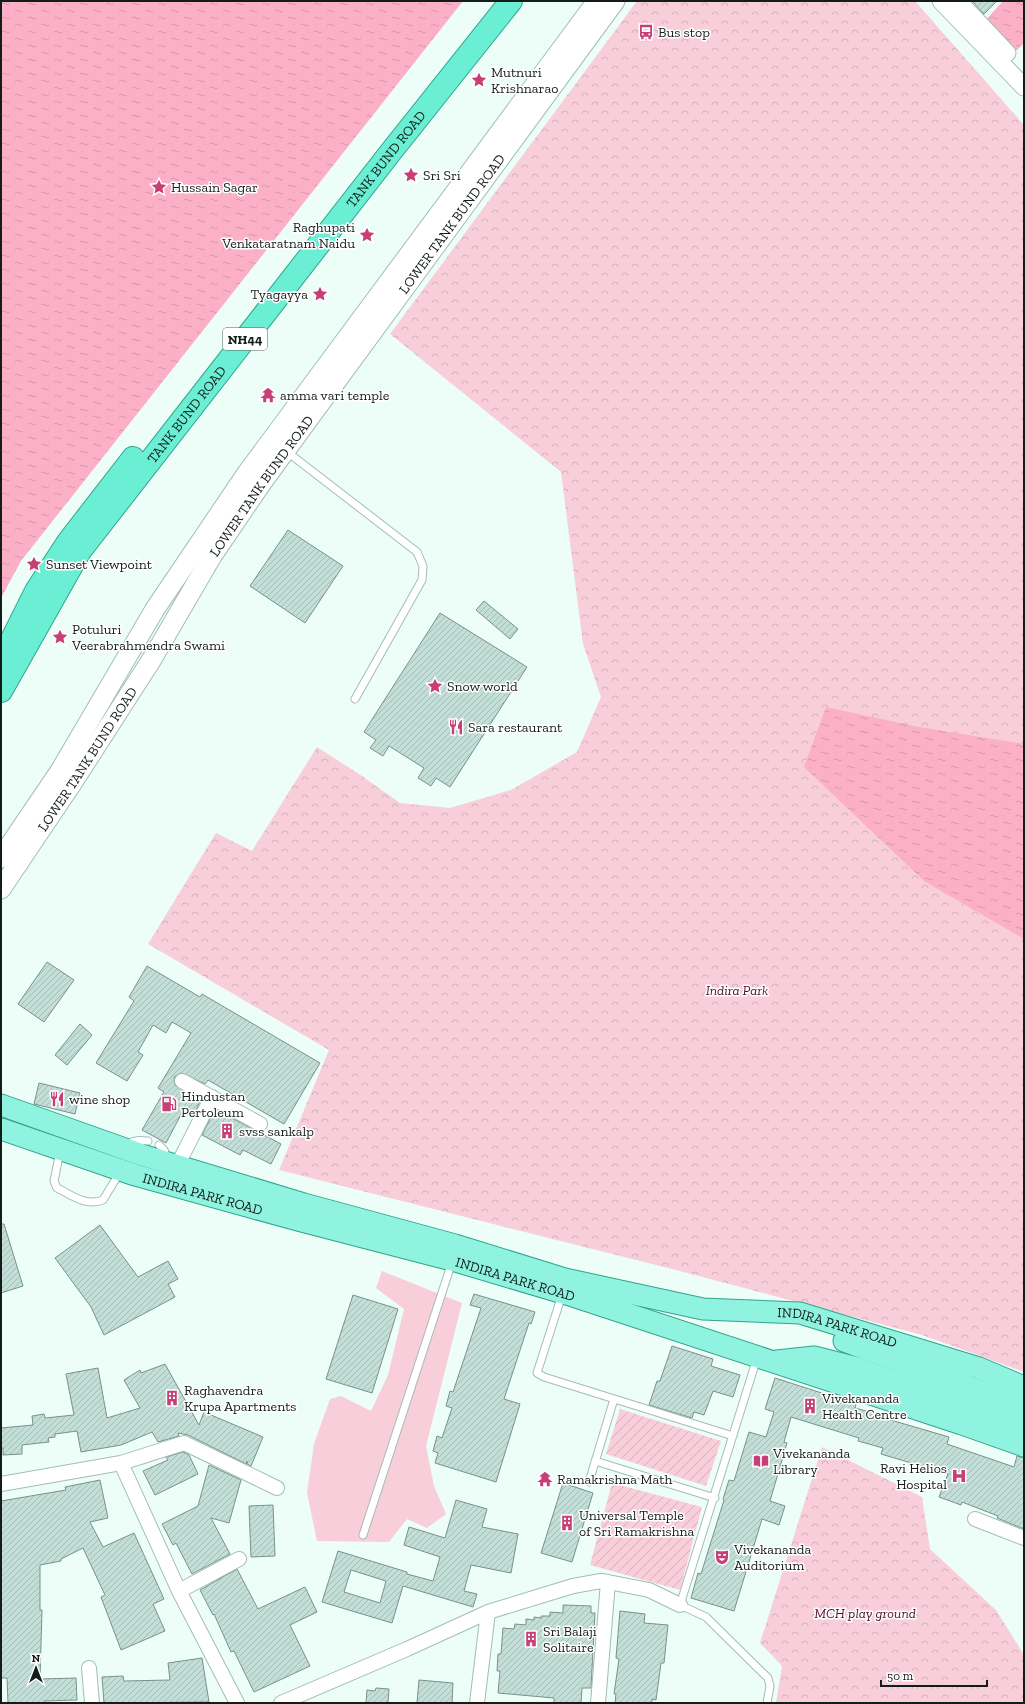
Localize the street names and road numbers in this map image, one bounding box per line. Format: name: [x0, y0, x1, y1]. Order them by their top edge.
street label: TANK BUND ROAD: [343, 107, 430, 211]
street label: LOWER TANK BUND ROAD: [395, 151, 509, 297]
road number: NH44: [223, 328, 267, 350]
street label: TANK BUND ROAD: [144, 363, 230, 467]
street label: LOWER TANK BUND ROAD: [206, 412, 317, 560]
street label: LOWER TANK BUND ROAD: [34, 684, 141, 835]
street label: INDIRA PARK ROAD: [141, 1170, 265, 1219]
street label: INDIRA PARK ROAD: [453, 1254, 577, 1305]
street label: INDIRA PARK ROAD: [777, 1304, 899, 1351]

